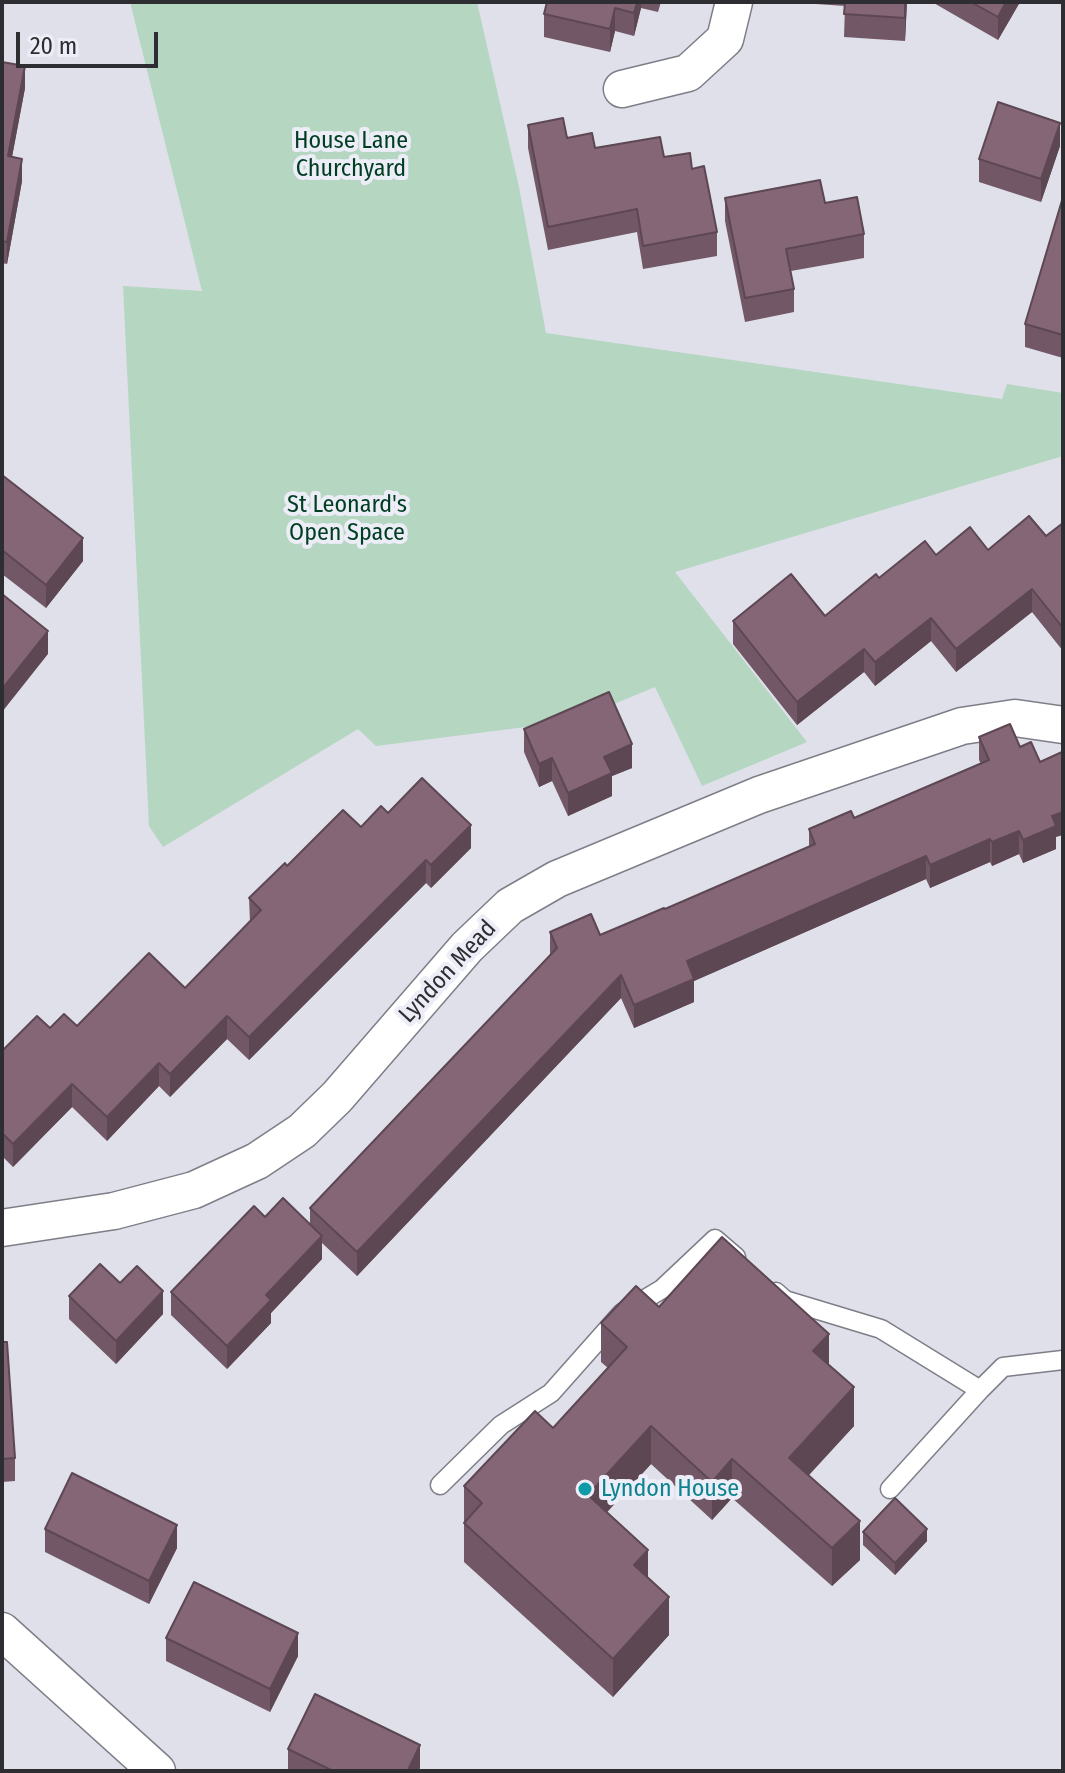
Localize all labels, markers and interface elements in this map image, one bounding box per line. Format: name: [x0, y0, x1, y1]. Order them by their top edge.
scale bar: [20, 16, 162, 66]
text: 20 m: [30, 32, 77, 60]
park label: House Lane Churchyard: [294, 127, 408, 183]
park label: St Leonard's Open Space: [287, 491, 407, 547]
street label: Lyndon Mead: [393, 915, 503, 1029]
place label: Lyndon House: [601, 1475, 739, 1503]
marker: Lyndon House: [576, 1480, 594, 1498]

